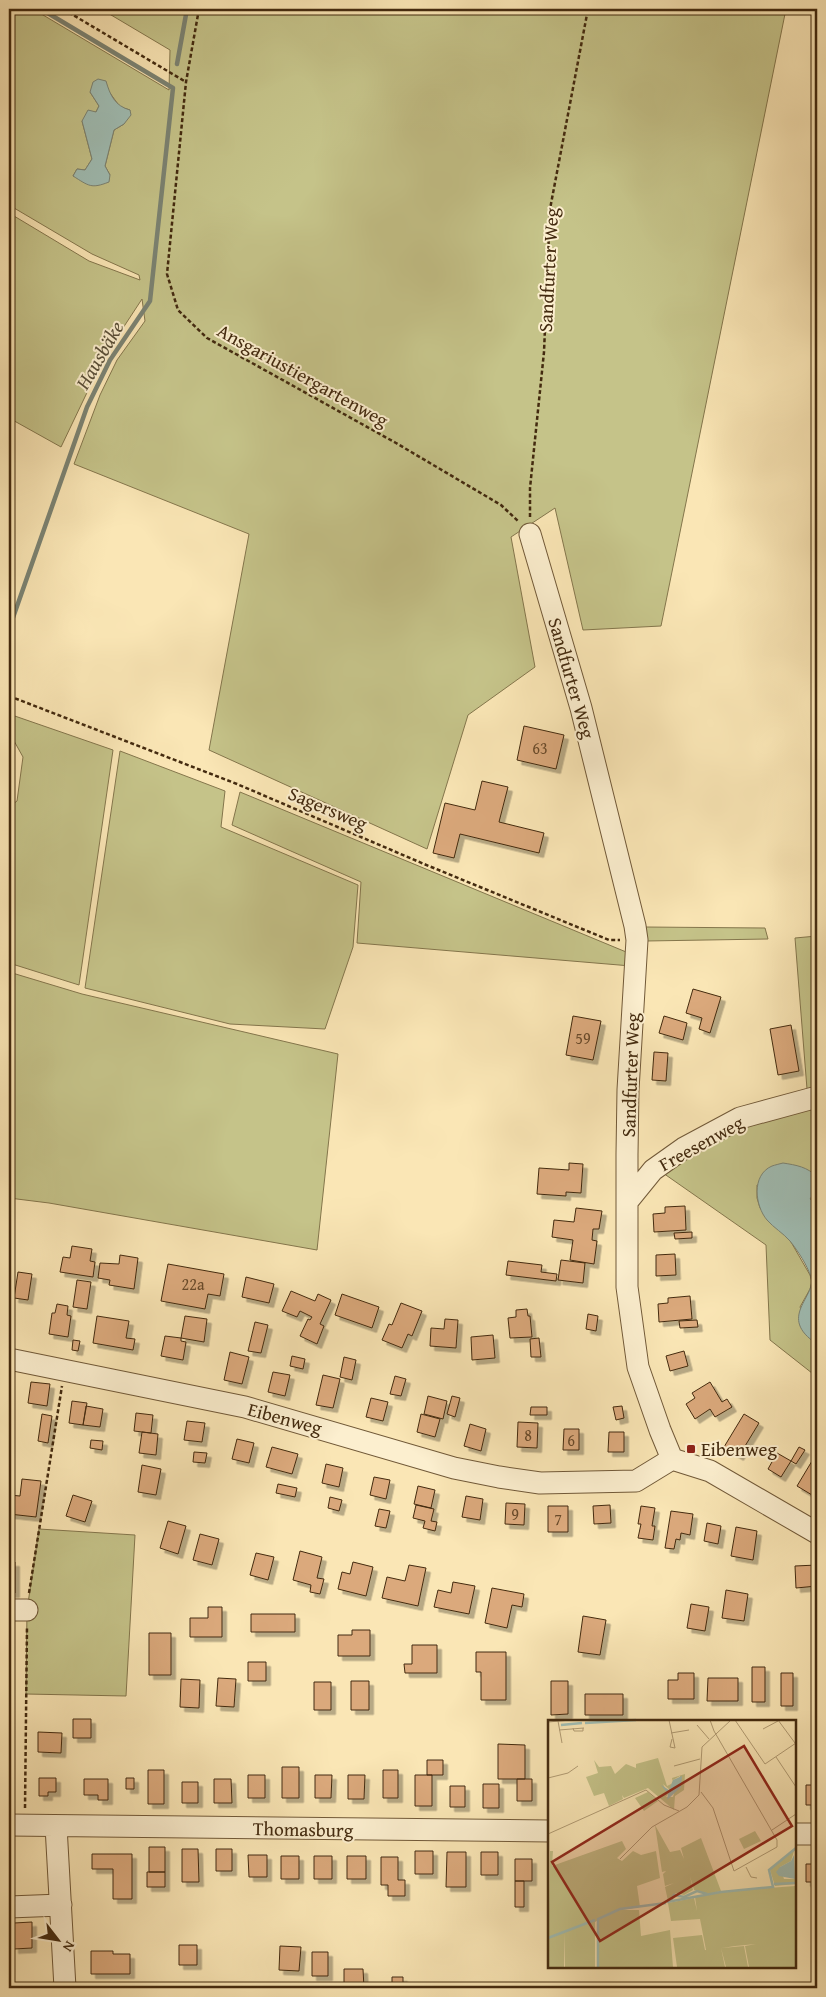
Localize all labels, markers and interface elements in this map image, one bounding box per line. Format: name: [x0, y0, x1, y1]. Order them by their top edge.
street label: Sandfurter Weg: [531, 206, 565, 333]
water label: Hausbäke: [67, 315, 130, 395]
street label: Ansgariustiergartenweg: [212, 316, 394, 434]
street label: Sandfurter Weg: [541, 614, 603, 742]
house number: 63: [532, 736, 548, 760]
street label: Sagersweg: [284, 779, 372, 837]
street label: Sandfurter Weg: [614, 1012, 646, 1138]
house number: 59: [575, 1026, 591, 1050]
street label: Freesenweg: [653, 1108, 749, 1178]
house number: 22a: [182, 1272, 205, 1296]
street label: Eibenweg: [245, 1395, 326, 1441]
house number: 8: [524, 1423, 532, 1447]
house number: 6: [567, 1428, 575, 1452]
place label: Eibenweg: [701, 1435, 777, 1463]
marker: Eibenweg: [685, 1443, 697, 1455]
house number: 9: [511, 1502, 519, 1526]
house number: 7: [554, 1507, 562, 1531]
inset map: [548, 1720, 796, 1967]
street label: Thomasburg: [253, 1814, 354, 1844]
north arrow: [32, 1914, 82, 1964]
text: N: [58, 1938, 80, 1956]

